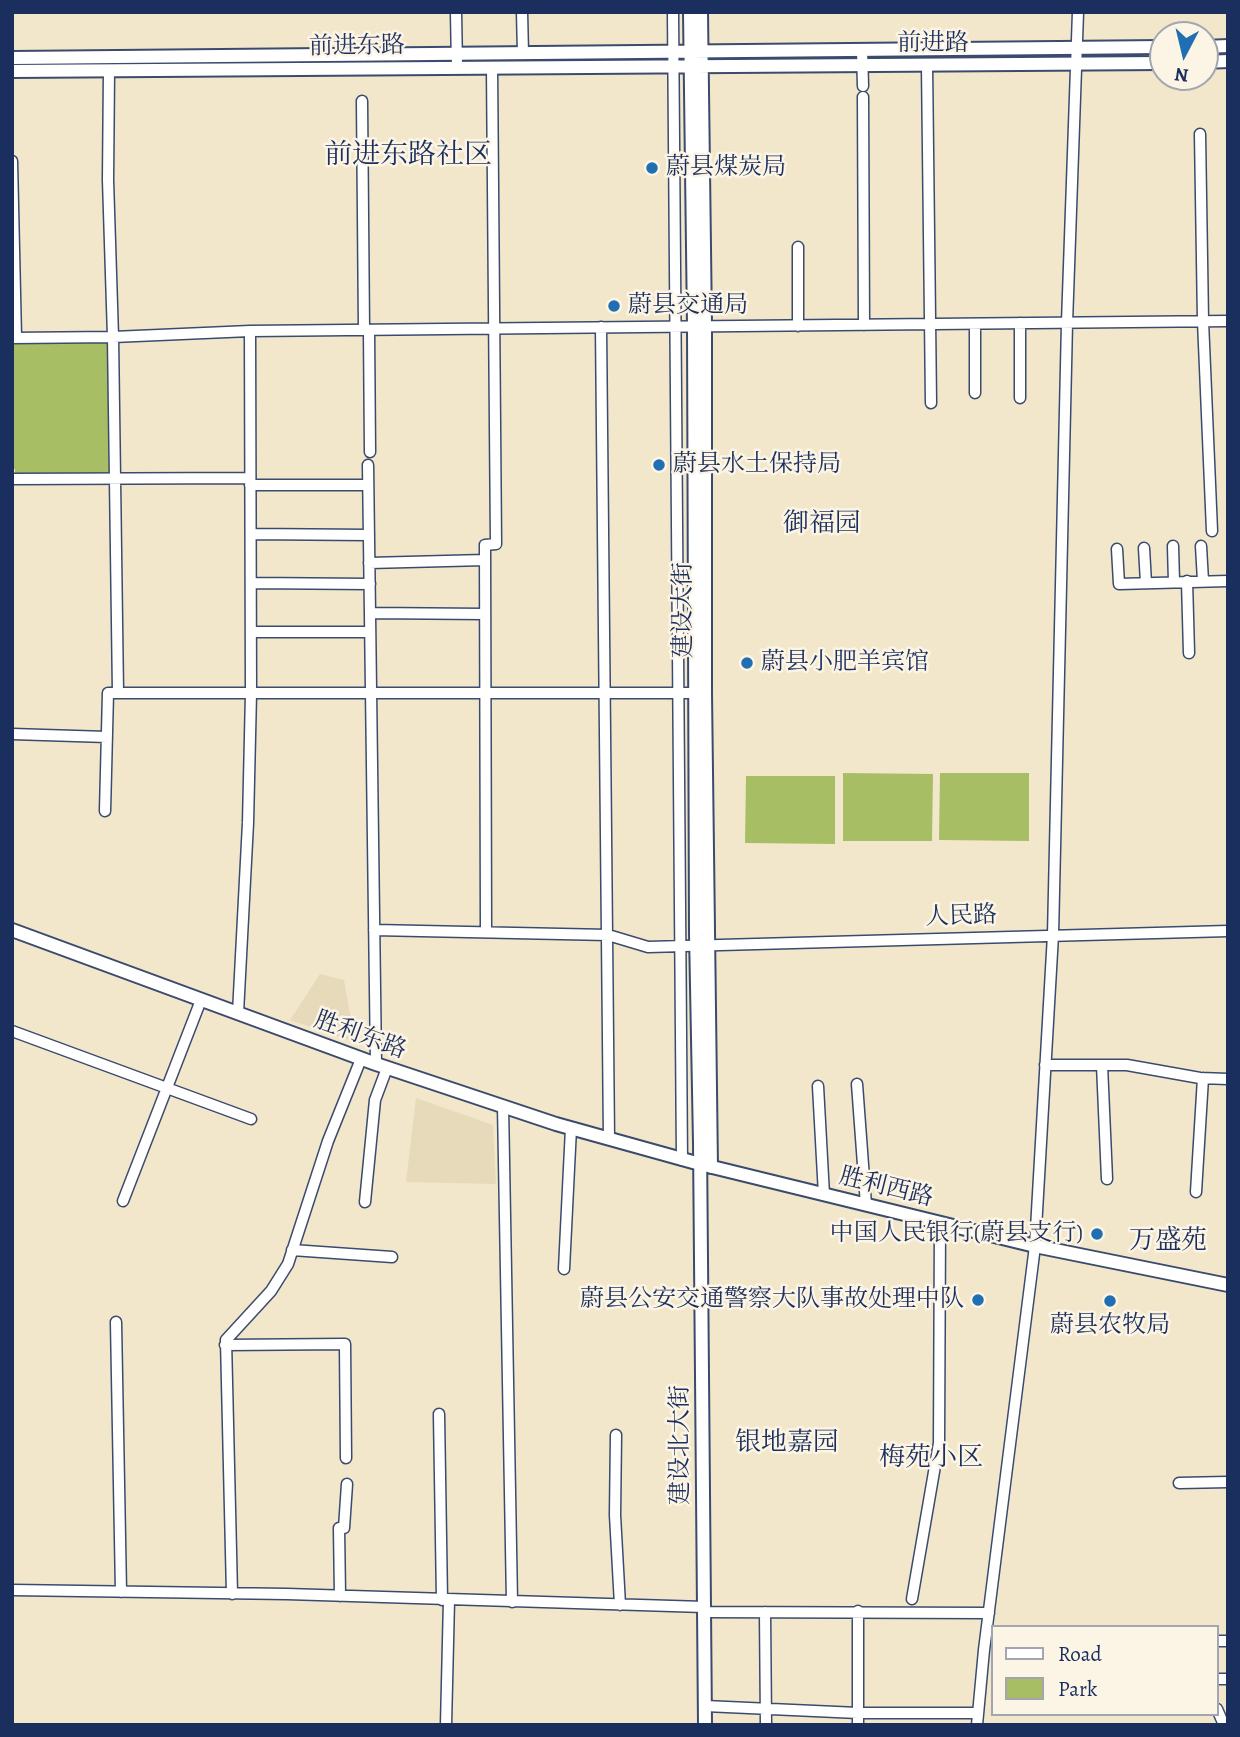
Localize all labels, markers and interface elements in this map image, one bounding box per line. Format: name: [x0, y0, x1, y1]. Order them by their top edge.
north arrow: [1149, 21, 1219, 91]
street label: 前进路: [897, 30, 969, 58]
street label: 前进东路: [309, 32, 405, 62]
text: N: [1173, 61, 1190, 89]
district label: 前进东路社区: [324, 139, 492, 173]
place label: 蔚县煤炭局: [666, 154, 786, 182]
marker: 蔚县煤炭局: [644, 160, 660, 176]
place label: 蔚县交通局: [628, 292, 748, 320]
marker: 蔚县交通局: [606, 298, 622, 314]
place label: 蔚县水土保持局: [673, 451, 841, 479]
marker: 蔚县水土保持局: [651, 457, 667, 473]
district label: 御福园: [783, 509, 861, 541]
street label: 建设大街: [670, 562, 698, 658]
place label: 蔚县小肥羊宾馆: [761, 649, 929, 677]
marker: 蔚县小肥羊宾馆: [739, 655, 755, 671]
street label: 人民路: [925, 901, 997, 933]
street label: 胜利东路: [310, 1006, 410, 1066]
street label: 胜利西路: [836, 1162, 936, 1214]
place label: 中国人民银行(蔚县支行): [830, 1220, 1083, 1248]
marker: 中国人民银行(蔚县支行): [1089, 1226, 1105, 1242]
district label: 万盛苑: [1129, 1226, 1207, 1258]
place label: 蔚县公安交通警察大队事故处理中队: [580, 1286, 964, 1314]
marker: 蔚县公安交通警察大队事故处理中队: [970, 1292, 986, 1308]
marker: 蔚县农牧局: [1102, 1293, 1118, 1309]
place label: 蔚县农牧局: [1050, 1312, 1170, 1340]
street label: 建设北大街: [667, 1385, 695, 1505]
district label: 银地嘉园: [735, 1428, 839, 1460]
district label: 梅苑小区: [879, 1443, 983, 1475]
legend: [992, 1625, 1219, 1716]
text: Road: [1058, 1640, 1102, 1668]
text: Park: [1058, 1675, 1097, 1703]

